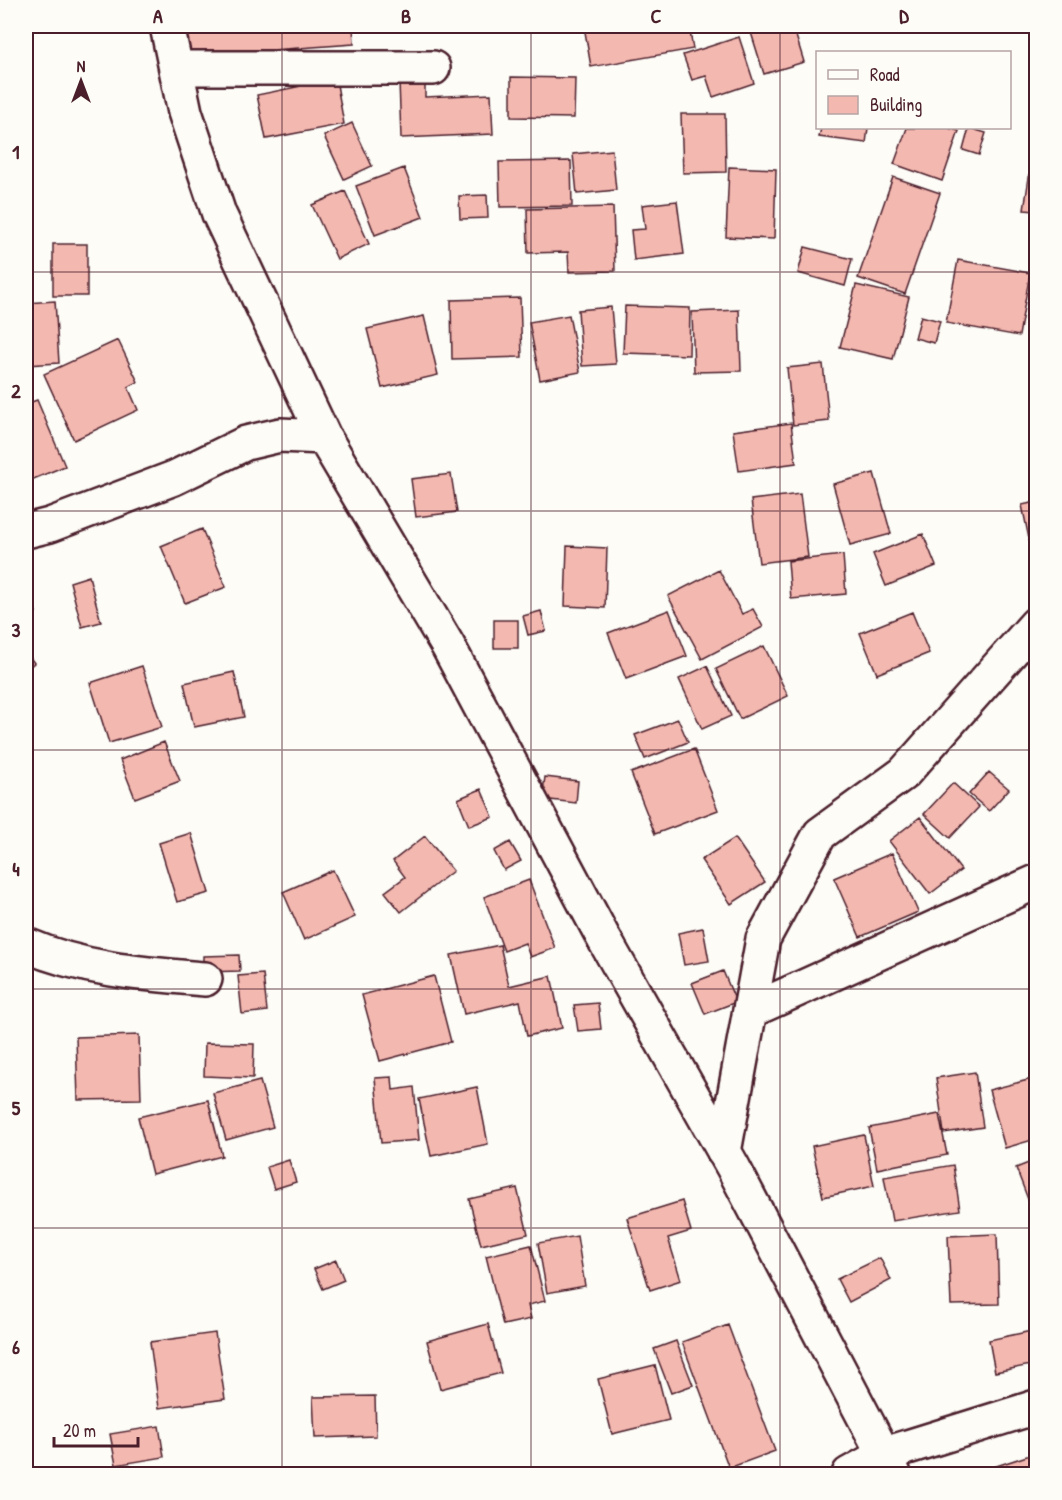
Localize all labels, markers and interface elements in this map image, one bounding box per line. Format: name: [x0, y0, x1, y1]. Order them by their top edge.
text: A: [153, 2, 163, 29]
text: B: [401, 2, 411, 29]
text: C: [651, 2, 662, 29]
text: D: [899, 2, 909, 29]
north arrow: [51, 51, 111, 111]
legend: [816, 51, 1011, 129]
text: N: [77, 55, 86, 77]
text: Road: [870, 62, 900, 87]
text: Building: [870, 92, 922, 117]
text: 1: [12, 138, 20, 165]
text: 2: [11, 377, 21, 404]
text: 3: [12, 616, 21, 643]
text: 4: [12, 855, 20, 882]
text: 5: [12, 1094, 21, 1121]
text: 6: [12, 1333, 20, 1360]
scale bar: [54, 1410, 138, 1448]
text: 20 m: [63, 1418, 96, 1443]

